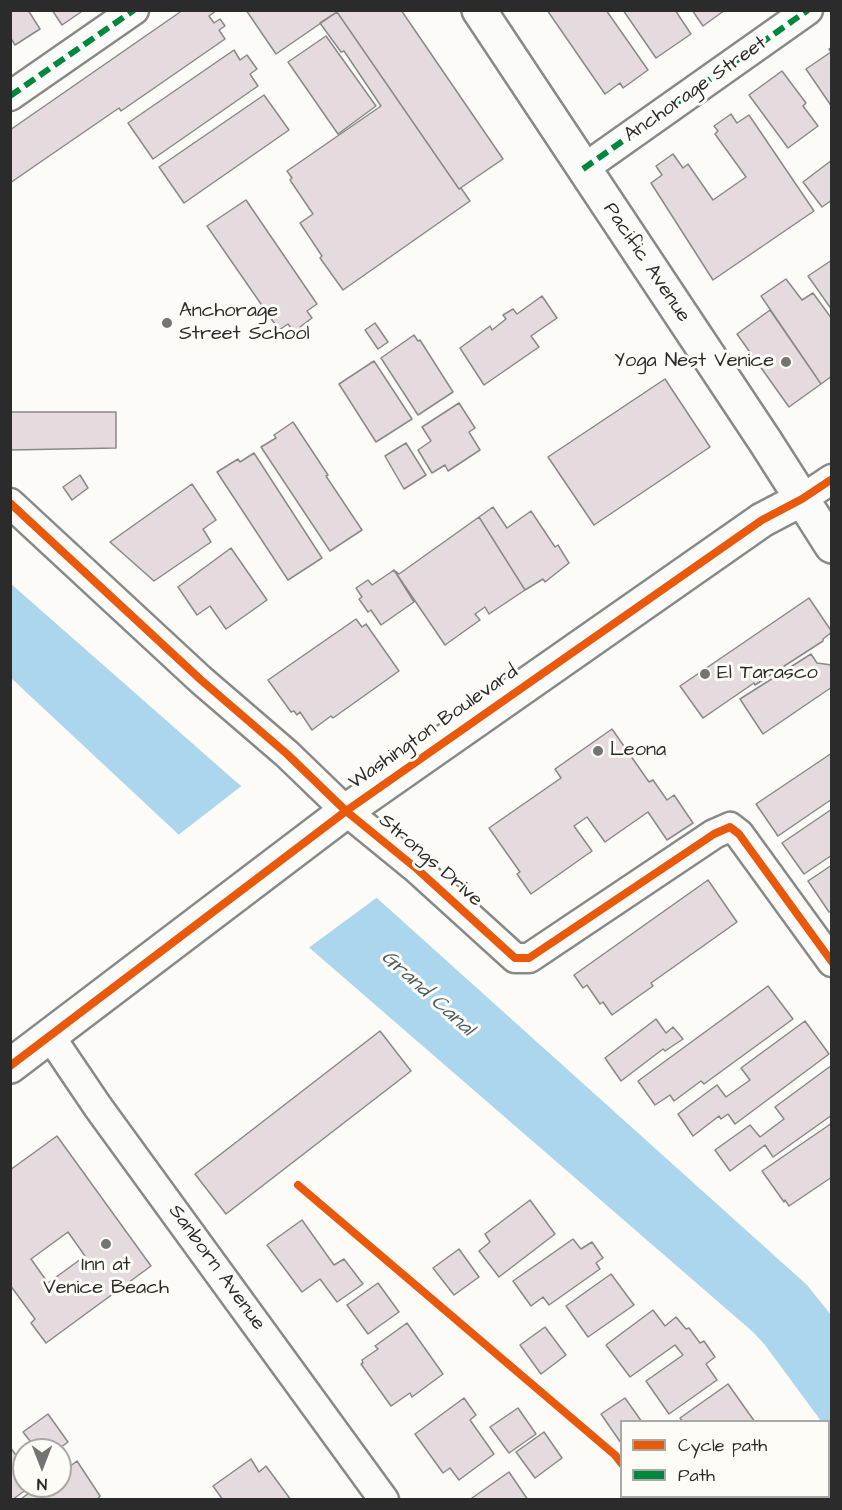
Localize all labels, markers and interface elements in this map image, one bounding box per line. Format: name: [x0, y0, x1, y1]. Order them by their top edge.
street label: Anchorage Street: [620, 32, 772, 148]
street label: Pacific Avenue: [597, 199, 695, 327]
place label: Anchorage Street School: [179, 300, 310, 347]
marker: Anchorage Street School: [160, 316, 174, 330]
place label: Yoga Nest Venice: [614, 350, 774, 374]
marker: Yoga Nest Venice: [779, 355, 793, 369]
street label: Washington Boulevard: [345, 661, 523, 795]
place label: El Tarasco: [717, 662, 818, 686]
marker: El Tarasco: [698, 667, 712, 681]
place label: Leona: [610, 739, 666, 763]
marker: Leona: [591, 744, 605, 758]
street label: Strongs Drive: [373, 809, 487, 913]
water label: Grand Canal: [375, 946, 479, 1042]
street label: Sanborn Avenue: [162, 1200, 270, 1336]
marker: Inn at Venice Beach: [99, 1237, 113, 1251]
place label: Inn at Venice Beach: [43, 1254, 169, 1301]
legend: [620, 1420, 830, 1498]
text: Cycle path: [678, 1433, 767, 1458]
north arrow: [12, 1438, 72, 1498]
text: Path: [678, 1463, 715, 1488]
text: N: [37, 1473, 47, 1495]

